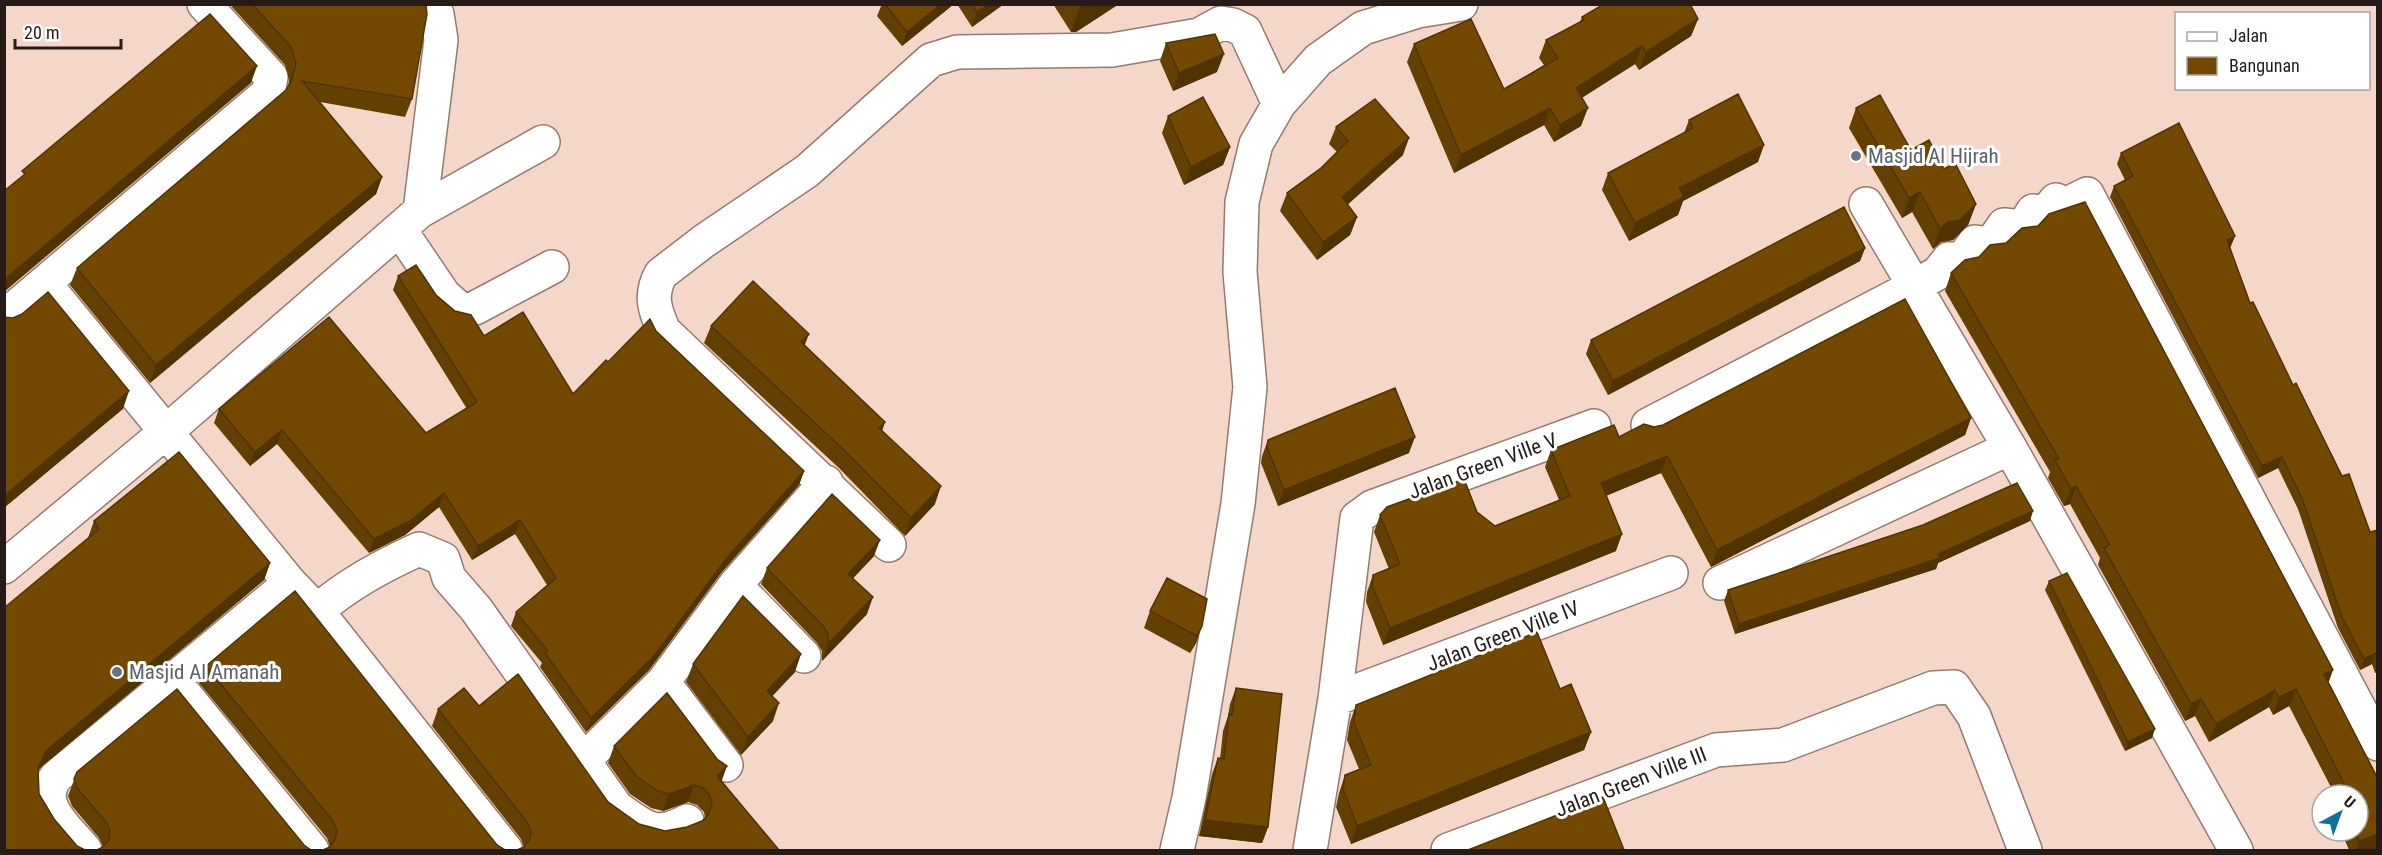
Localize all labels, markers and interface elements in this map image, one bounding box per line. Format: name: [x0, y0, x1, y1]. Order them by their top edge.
scale bar: [15, 12, 122, 50]
legend: [2175, 12, 2370, 90]
text: 20 m: [24, 22, 59, 43]
text: Jalan: [2229, 25, 2268, 46]
text: Bangunan: [2229, 55, 2300, 76]
place label: Masjid Al Hijrah: [1868, 144, 1999, 168]
marker: Masjid Al Hijrah: [1849, 149, 1863, 163]
street label: Jalan Green Ville V: [1406, 428, 1561, 504]
street label: Jalan Green Ville IV: [1423, 596, 1583, 676]
place label: Masjid Al Amanah: [129, 660, 279, 684]
marker: Masjid Al Amanah: [110, 665, 124, 679]
street label: Jalan Green Ville III: [1552, 742, 1710, 822]
north arrow: [2310, 783, 2370, 843]
text: U: [2340, 792, 2359, 812]

